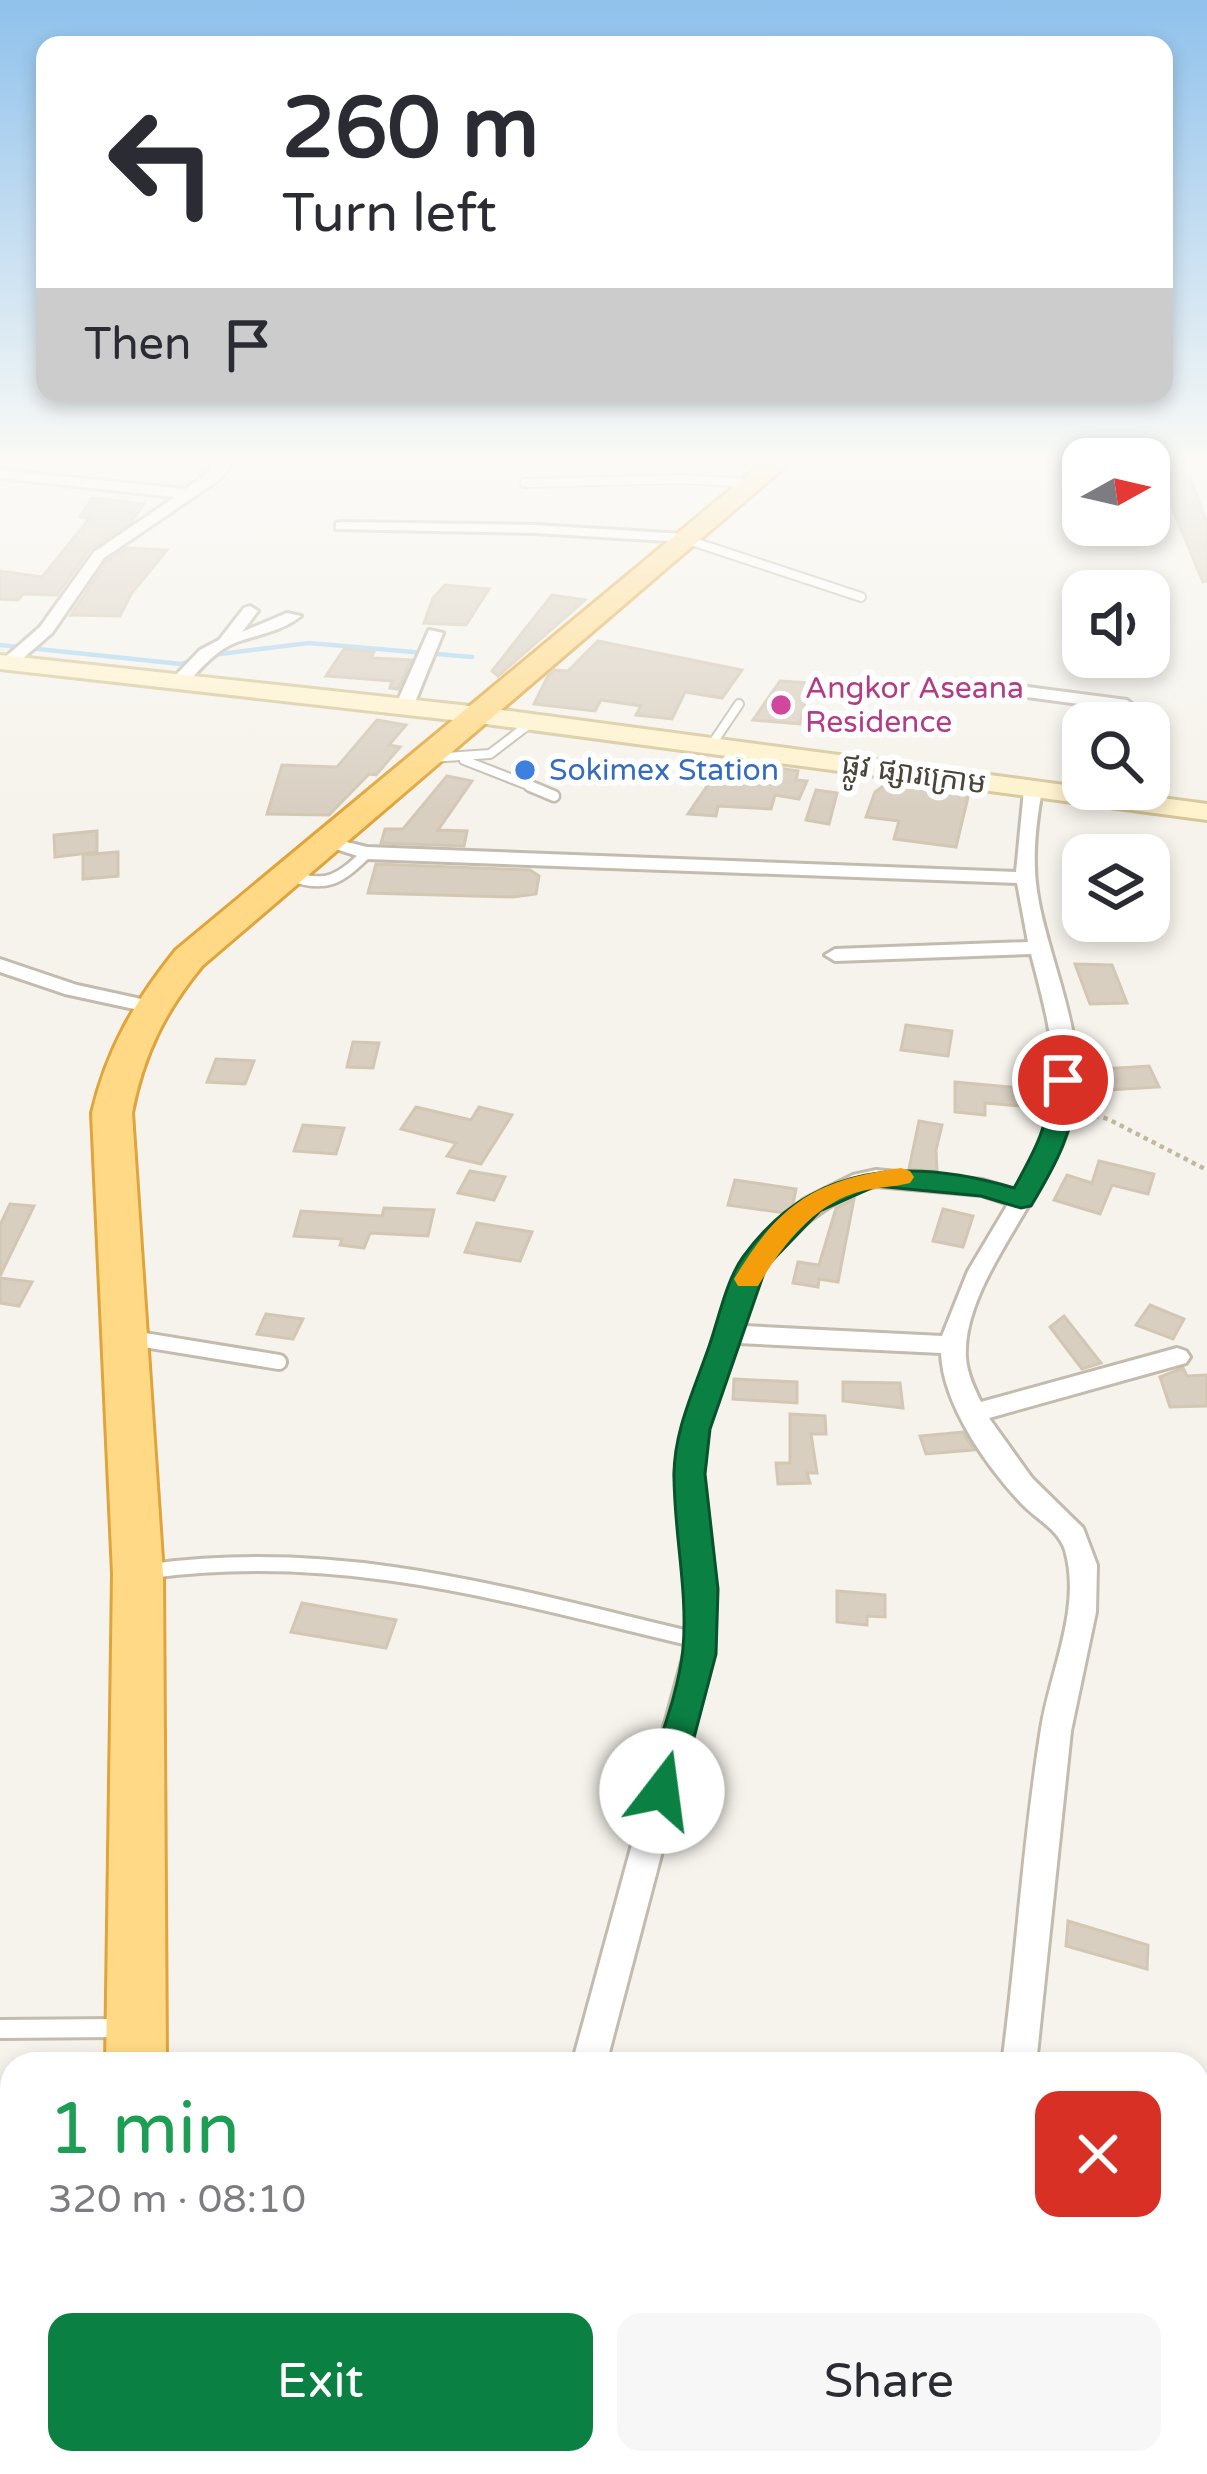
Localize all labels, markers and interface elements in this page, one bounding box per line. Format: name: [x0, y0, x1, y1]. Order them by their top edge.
text: 260 m: [282, 79, 539, 180]
icon: left: [84, 84, 240, 240]
text: Turn left: [282, 181, 497, 246]
icon: arrive: [215, 312, 281, 378]
text: Then: [84, 318, 191, 372]
north arrow: [1062, 438, 1170, 546]
map controls: [1062, 438, 1170, 942]
button: sound: [1062, 570, 1170, 678]
place label: Angkor Aseana Residence: [805, 670, 1024, 741]
marker: Angkor Aseana Residence: [768, 692, 794, 718]
button: search: [1062, 702, 1170, 810]
street label: ផ្លូវ ផ្សារក្រោម: [838, 746, 989, 809]
place label: Sokimex Station: [549, 752, 779, 789]
marker: Sokimex Station: [512, 757, 538, 783]
button: layers: [1062, 834, 1170, 942]
pin: [1012, 1029, 1114, 1131]
icon: arrive: [1030, 1047, 1096, 1113]
position arrow: [599, 1728, 725, 1854]
text: 1 min: [48, 2087, 240, 2174]
button: close: [1035, 2091, 1161, 2217]
text: 320 m · 08:10: [48, 2176, 306, 2223]
button: Exit: [48, 2313, 593, 2451]
button: Share: [617, 2313, 1161, 2451]

